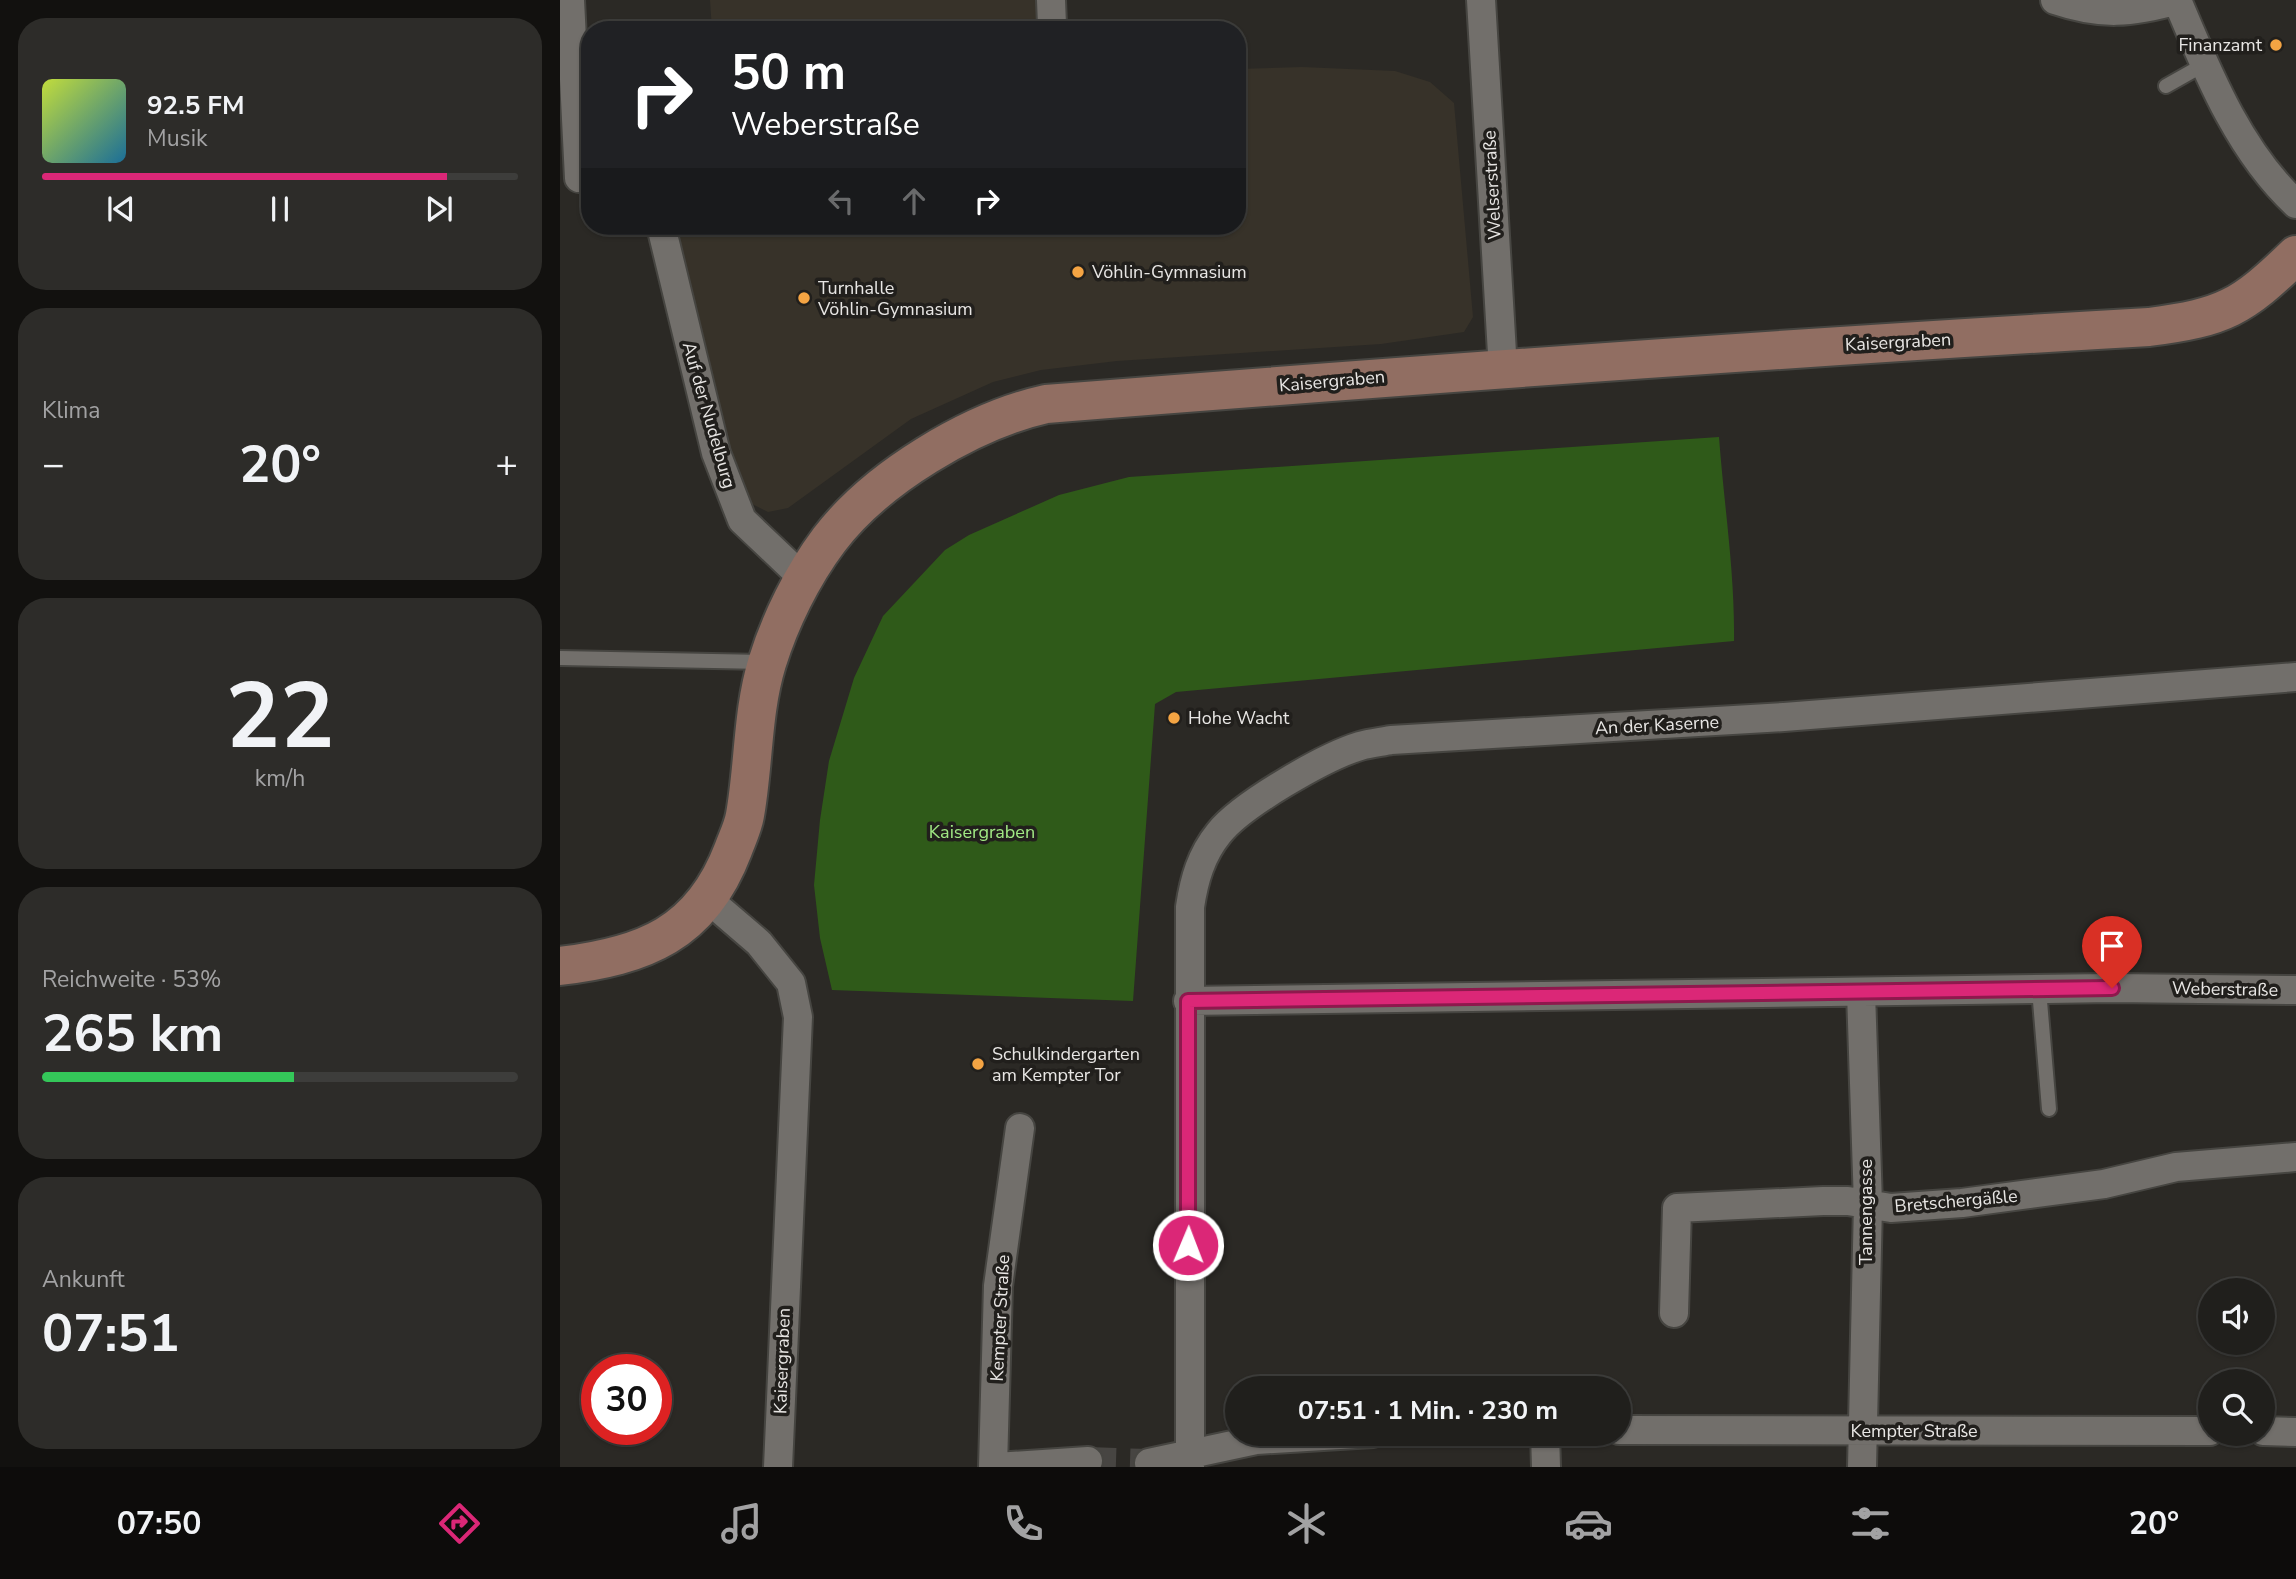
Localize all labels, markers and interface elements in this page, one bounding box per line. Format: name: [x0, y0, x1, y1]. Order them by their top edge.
place label: Finanzamt: [2178, 33, 2263, 57]
marker: Finanzamt: [2268, 37, 2284, 53]
text: 50 m: [731, 39, 846, 106]
icon: right: [616, 49, 707, 140]
text: 92.5 FM: [147, 88, 244, 123]
text: Weberstraße: [731, 103, 920, 146]
text: Musik: [147, 123, 207, 154]
street label: Welserstraße: [1477, 130, 1507, 240]
icon: left: [822, 182, 860, 220]
icon: ahead: [895, 182, 933, 220]
icon: right: [968, 182, 1006, 220]
icon: previous: [102, 190, 140, 228]
icon: pause: [261, 190, 299, 228]
icon: next: [420, 190, 458, 228]
place label: Vöhlin-Gymnasium: [1091, 260, 1247, 284]
marker: Vöhlin-Gymnasium: [1070, 264, 1086, 280]
place label: Turnhalle Vöhlin-Gymnasium: [817, 276, 973, 321]
marker: Turnhalle Vöhlin-Gymnasium: [796, 290, 812, 306]
street label: Kaisergraben: [1844, 327, 1952, 357]
street label: Auf der Nudelburg: [677, 339, 741, 491]
street label: Kaisergraben: [1278, 364, 1386, 398]
text: Klima: [42, 395, 100, 426]
text: 20°: [239, 429, 321, 500]
text: −: [42, 439, 65, 490]
text: +: [495, 439, 518, 490]
text: 22: [225, 655, 335, 779]
place label: Hohe Wacht: [1188, 706, 1290, 730]
marker: Hohe Wacht: [1166, 710, 1182, 726]
street label: An der Kaserne: [1594, 710, 1720, 740]
text: km/h: [255, 763, 305, 794]
park label: Kaisergraben: [929, 820, 1035, 844]
pin: [2082, 916, 2142, 988]
icon: arrive: [2093, 927, 2131, 965]
text: Reichweite · 53%: [42, 964, 221, 995]
street label: Weberstraße: [2172, 976, 2278, 1002]
text: 265 km: [42, 998, 223, 1069]
place label: Schulkindergarten am Kempter Tor: [992, 1042, 1140, 1087]
marker: Schulkindergarten am Kempter Tor: [970, 1056, 986, 1072]
street label: Tannengasse: [1854, 1159, 1878, 1265]
street label: Bretschergäßle: [1893, 1184, 2019, 1218]
position arrow: [1151, 1208, 1225, 1282]
street label: Kempter Straße: [985, 1254, 1015, 1382]
text: Ankunft: [42, 1264, 124, 1295]
map controls: [2198, 1278, 2275, 1446]
button: sound: [2198, 1278, 2275, 1355]
text: 07:51: [42, 1298, 180, 1369]
street label: Kaisergraben: [768, 1307, 796, 1415]
speed limit sign: 30: [581, 1354, 672, 1445]
button: search: [2198, 1369, 2275, 1446]
text: 07:51 · 1 Min. · 230 m: [1298, 1393, 1558, 1428]
street label: Kempter Straße: [1850, 1419, 1978, 1443]
icon: directions: [435, 1499, 484, 1548]
icon: music: [717, 1499, 766, 1548]
icon: phone: [999, 1499, 1048, 1548]
icon: climate: [1282, 1499, 1331, 1548]
icon: car: [1564, 1499, 1613, 1548]
icon: filters: [1846, 1499, 1895, 1548]
text: 07:50: [117, 1502, 201, 1545]
text: 20°: [2129, 1502, 2179, 1545]

